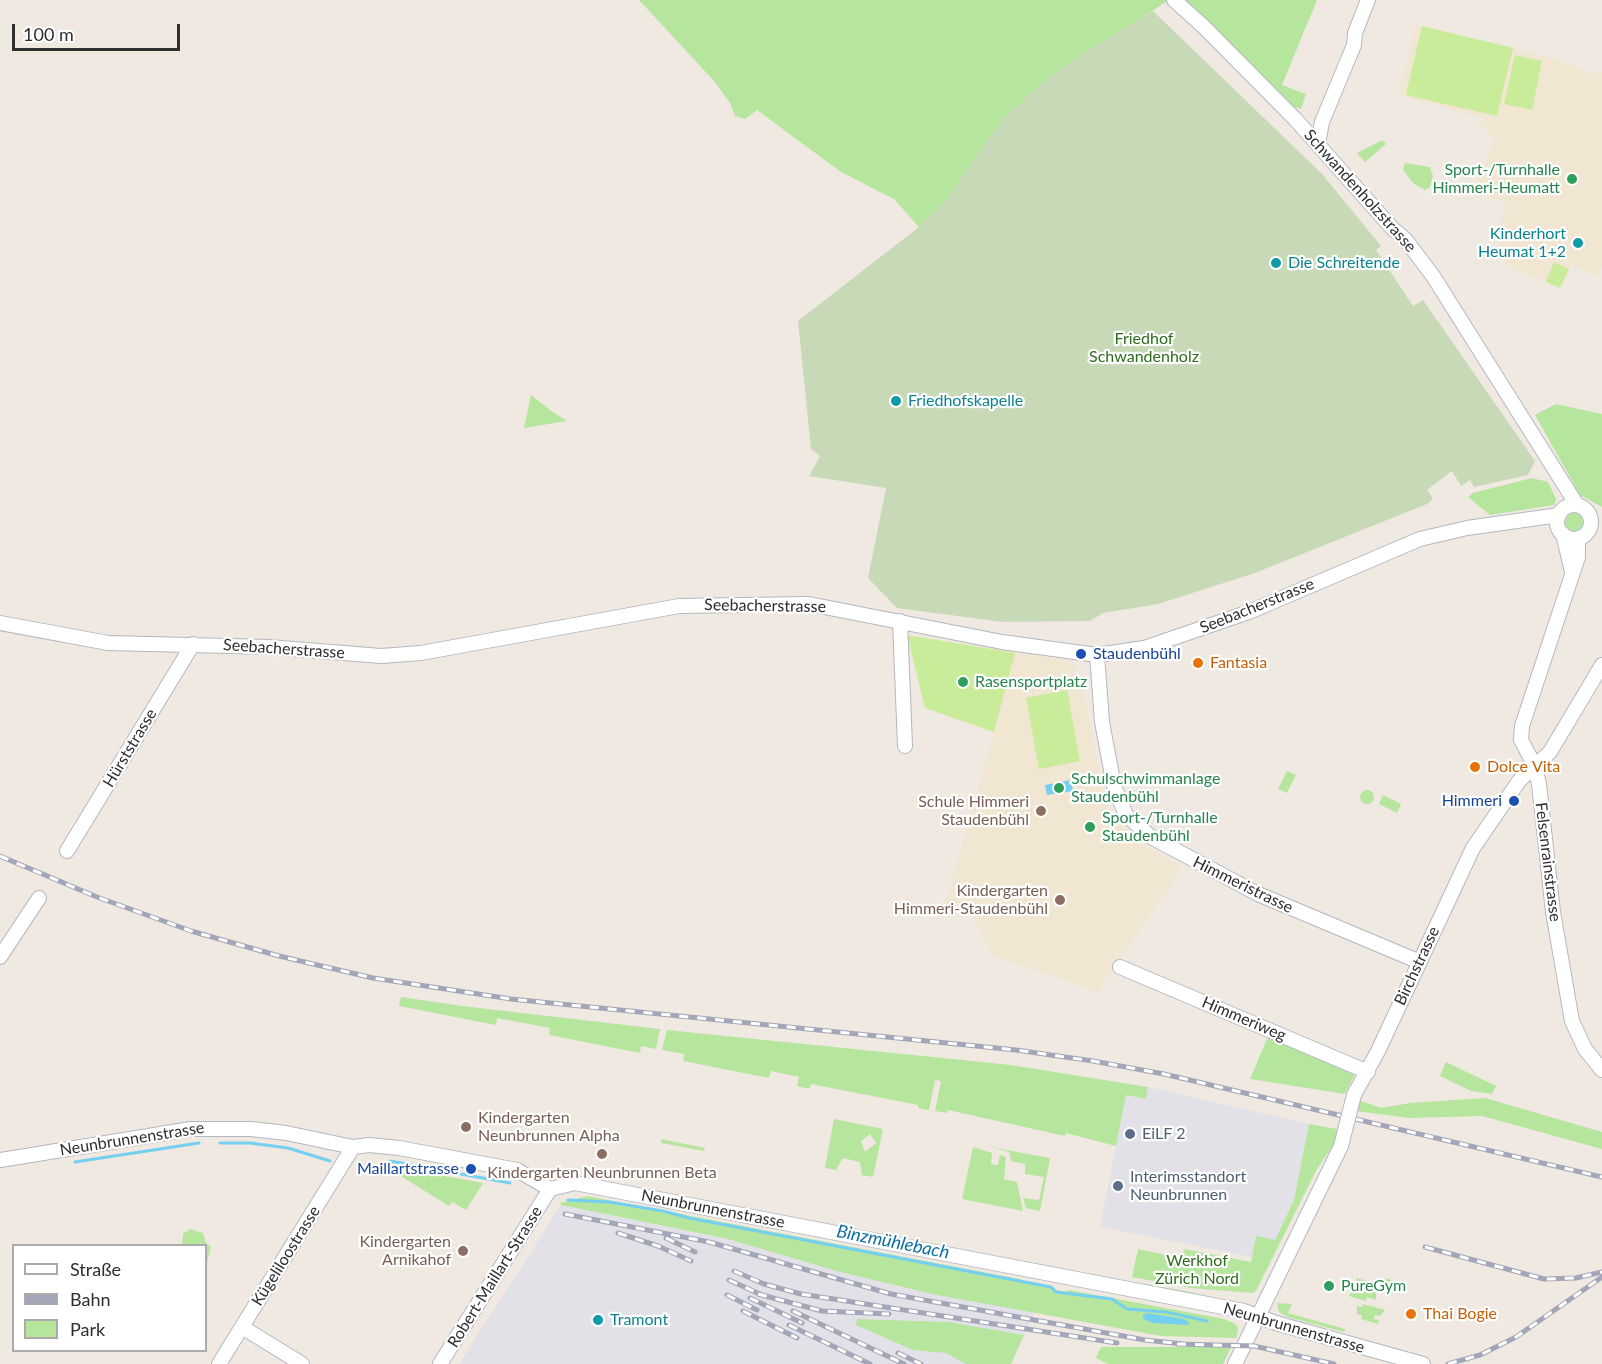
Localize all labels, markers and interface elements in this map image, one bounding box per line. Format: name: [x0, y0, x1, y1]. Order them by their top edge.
scale bar: [15, 12, 183, 50]
text: 100 m: [23, 23, 74, 45]
street label: Schwandenholzstrasse: [1300, 126, 1420, 256]
place label: Sport-/Turnhalle Himmeri-Heumatt: [1432, 160, 1560, 198]
marker: Sport-/Turnhalle Himmeri-Heumatt: [1565, 172, 1579, 186]
place label: Kinderhort Heumat 1+2: [1478, 224, 1566, 262]
marker: Kinderhort Heumat 1+2: [1571, 236, 1585, 250]
place label: Die Schreitende: [1288, 253, 1400, 273]
marker: Die Schreitende: [1269, 256, 1283, 270]
park label: Friedhof Schwandenholz: [1089, 329, 1199, 367]
place label: Friedhofskapelle: [908, 391, 1023, 411]
marker: Friedhofskapelle: [889, 394, 903, 408]
street label: Seebacherstrasse: [1197, 574, 1317, 638]
street label: Seebacherstrasse: [704, 595, 826, 617]
street label: Seebacherstrasse: [223, 635, 345, 663]
place label: Staudenbühl: [1093, 644, 1181, 664]
marker: Staudenbühl: [1074, 647, 1088, 661]
place label: Fantasia: [1210, 653, 1267, 673]
marker: Fantasia: [1191, 656, 1205, 670]
place label: Rasensportplatz: [975, 672, 1087, 692]
marker: Rasensportplatz: [956, 675, 970, 689]
street label: Hürststrasse: [99, 705, 161, 791]
place label: Dolce Vita: [1487, 757, 1560, 777]
marker: Dolce Vita: [1468, 760, 1482, 774]
place label: Schulschwimmanlage Staudenbühl: [1071, 769, 1220, 807]
marker: Schulschwimmanlage Staudenbühl: [1052, 781, 1066, 795]
place label: Himmeri: [1442, 791, 1502, 811]
place label: Schule Himmeri Staudenbühl: [918, 792, 1029, 830]
marker: Himmeri: [1507, 794, 1521, 808]
street label: Felsenrainstrasse: [1531, 801, 1565, 923]
marker: Schule Himmeri Staudenbühl: [1034, 804, 1048, 818]
place label: Sport-/Turnhalle Staudenbühl: [1102, 808, 1218, 846]
marker: Sport-/Turnhalle Staudenbühl: [1083, 820, 1097, 834]
street label: Himmeristrasse: [1190, 852, 1296, 918]
place label: Kindergarten Himmeri-Staudenbühl: [894, 881, 1048, 919]
marker: Kindergarten Himmeri-Staudenbühl: [1053, 893, 1067, 907]
street label: Birchstrasse: [1390, 924, 1444, 1008]
street label: Himmeriweg: [1199, 993, 1289, 1045]
place label: Kindergarten Neunbrunnen Alpha: [478, 1108, 620, 1146]
street label: Neunbrunnenstrasse: [58, 1118, 206, 1160]
marker: Kindergarten Neunbrunnen Alpha: [459, 1120, 473, 1134]
place label: EiLF 2: [1142, 1124, 1186, 1144]
marker: EiLF 2: [1123, 1127, 1137, 1141]
marker: Kindergarten Neunbrunnen Beta: [595, 1147, 609, 1161]
place label: Maillartstrasse: [357, 1159, 459, 1179]
marker: Maillartstrasse: [464, 1162, 478, 1176]
place label: Kindergarten Neunbrunnen Beta: [487, 1163, 717, 1183]
place label: Interimsstandort Neunbrunnen: [1130, 1167, 1246, 1205]
marker: Interimsstandort Neunbrunnen: [1111, 1179, 1125, 1193]
street label: Neunbrunnenstrasse: [640, 1186, 786, 1232]
street label: Kügeliloostrasse: [248, 1203, 324, 1309]
street label: Robert-Maillart-Strasse: [444, 1203, 546, 1351]
water label: Binzmühlebach: [835, 1220, 951, 1264]
place label: Kindergarten Arnikahof: [359, 1232, 451, 1270]
legend: [12, 1244, 207, 1352]
marker: Kindergarten Arnikahof: [456, 1244, 470, 1258]
park label: Werkhof Zürich Nord: [1155, 1251, 1239, 1289]
text: Straße: [70, 1258, 121, 1280]
place label: PureGym: [1341, 1276, 1406, 1296]
marker: PureGym: [1322, 1279, 1336, 1293]
text: Bahn: [70, 1288, 111, 1310]
street label: Neunbrunnenstrasse: [1221, 1299, 1367, 1357]
place label: Thai Bogie: [1423, 1304, 1497, 1324]
marker: Thai Bogie: [1404, 1307, 1418, 1321]
place label: Tramont: [610, 1310, 668, 1330]
marker: Tramont: [591, 1313, 605, 1327]
text: Park: [70, 1318, 105, 1340]

